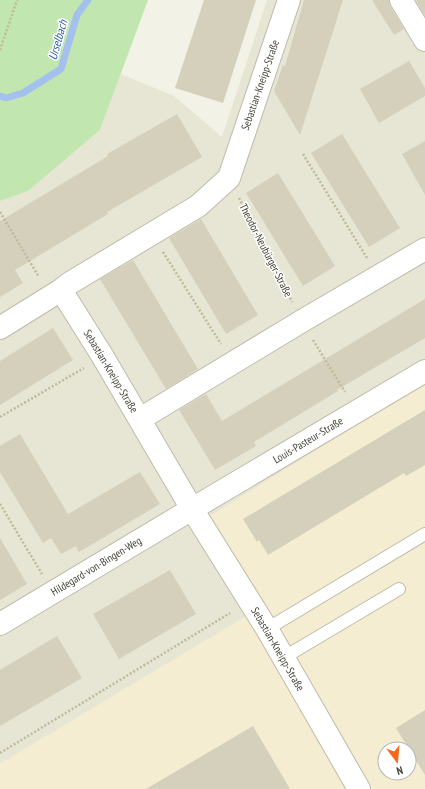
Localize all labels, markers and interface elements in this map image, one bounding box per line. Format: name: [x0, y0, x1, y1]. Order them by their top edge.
water label: Urselbach: [45, 17, 71, 62]
street label: Sebastian-Kneipp-Straße: [238, 37, 282, 132]
street label: Theodor-Neubürger-Straße: [236, 201, 296, 299]
street label: Sebastian-Kneipp-Straße: [81, 327, 142, 416]
street label: Louis-Pasteur-Straße: [270, 413, 346, 466]
street label: Hildegard-von-Bingen-Weg: [48, 533, 144, 599]
street label: Sebastian-Kneipp-Straße: [248, 604, 308, 694]
north arrow: [377, 741, 417, 781]
text: N: [395, 763, 405, 778]

